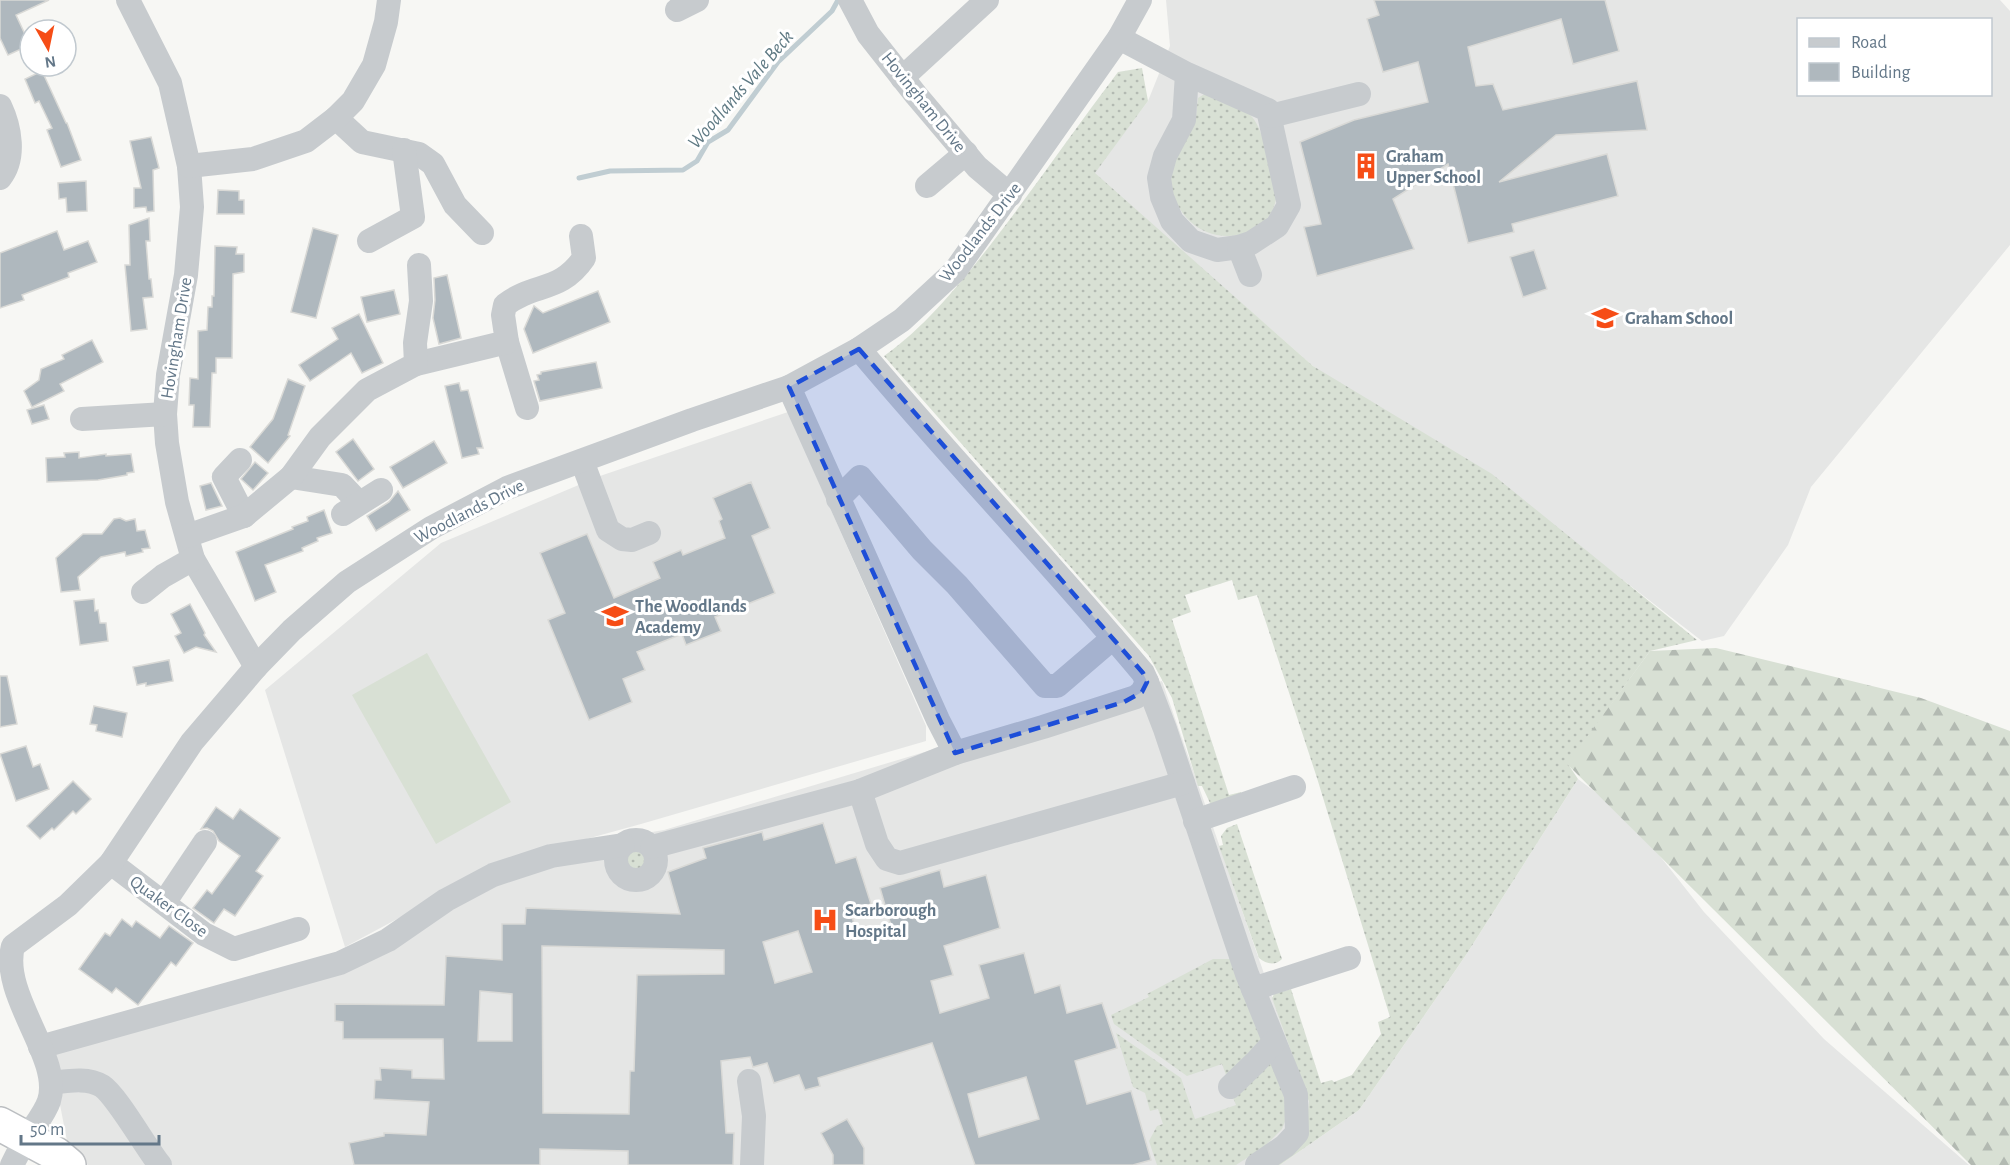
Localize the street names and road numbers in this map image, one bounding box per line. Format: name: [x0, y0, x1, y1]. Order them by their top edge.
street label: Hovingham Drive: [878, 49, 969, 156]
street label: Woodlands Drive: [937, 180, 1025, 286]
street label: Hovingham Drive: [158, 276, 195, 400]
street label: Woodlands Drive: [412, 477, 527, 547]
street label: Quaker Close: [126, 873, 211, 941]

